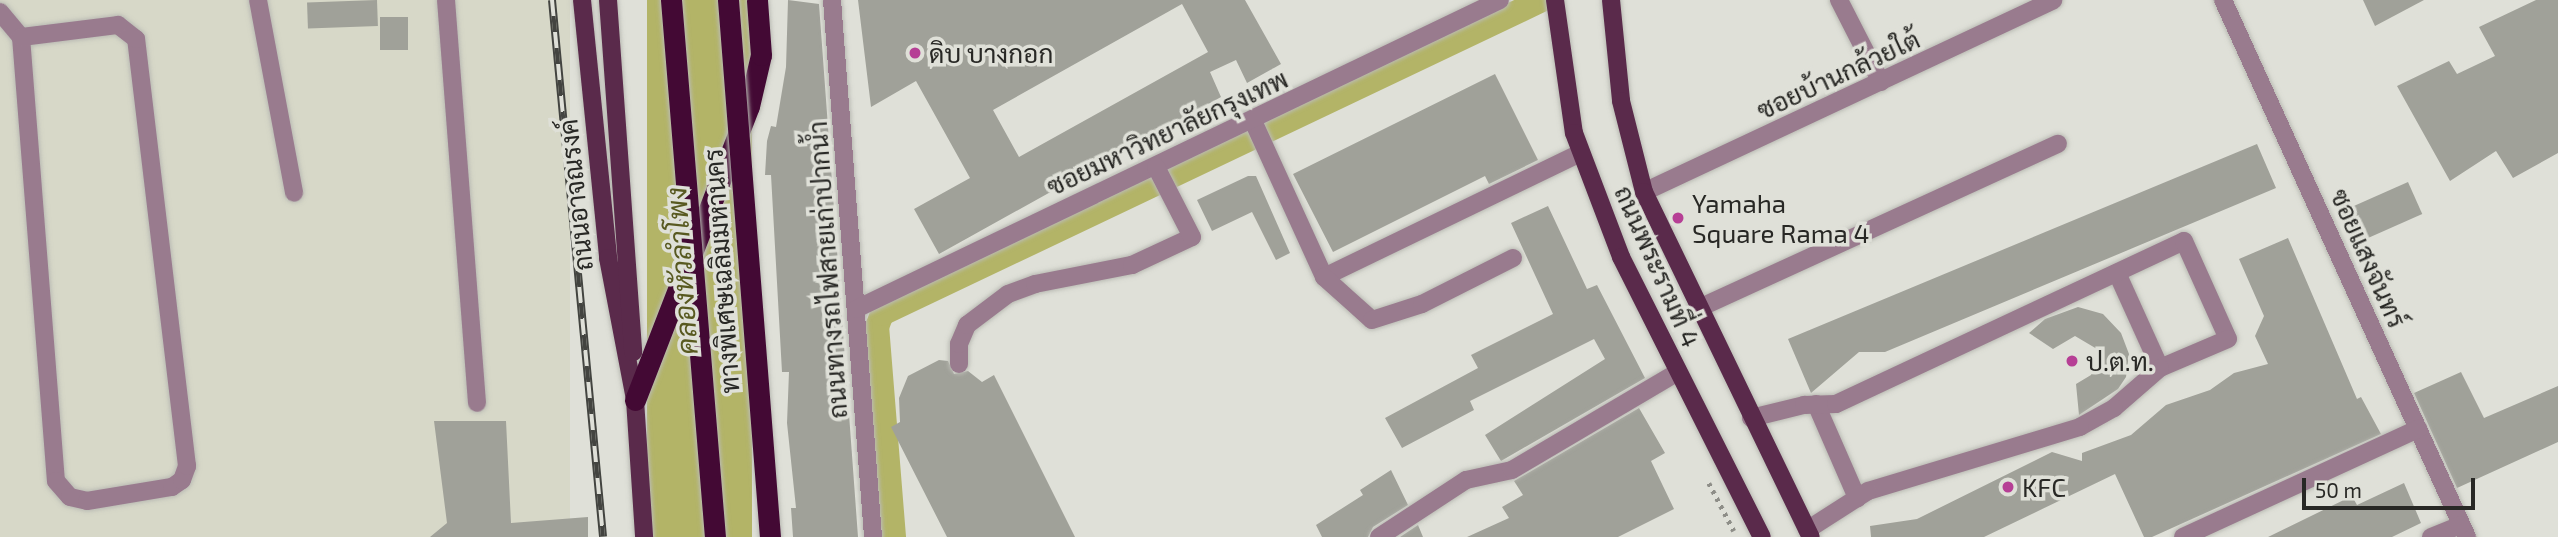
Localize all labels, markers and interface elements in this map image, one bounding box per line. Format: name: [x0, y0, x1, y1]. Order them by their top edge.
street label: ซอยบ้านกล้วยใต้: [1752, 23, 1924, 125]
place label: ดิบ บางกอก: [929, 37, 1053, 69]
marker: ดิบ บางกอก: [907, 45, 923, 61]
street label: ซอยมหาวิทยาลัยกรุงเทพ: [1042, 62, 1292, 202]
street label: ถนนอาจณรงค์: [552, 118, 598, 272]
street label: ถนนทางรถไฟสายเก่าปากน้ำ: [801, 120, 853, 420]
street label: ทางพิเศษเฉลิมมหานคร: [697, 148, 745, 394]
street label: ถนนพระรามที่ 4: [1608, 180, 1708, 352]
street label: ซอยแสงจันทร์: [2324, 184, 2414, 332]
water label: คลองหัวลำโพง: [658, 186, 704, 356]
place label: Yamaha Square Rama 4: [1692, 187, 1870, 248]
marker: Yamaha Square Rama 4: [1670, 210, 1686, 226]
place label: ป.ต.ท.: [2086, 345, 2154, 377]
marker: ป.ต.ท.: [2064, 353, 2080, 369]
scale bar: [2306, 463, 2479, 507]
place label: KFC: [2022, 471, 2066, 503]
text: 50 m: [2315, 477, 2362, 502]
marker: KFC: [2000, 479, 2016, 495]

